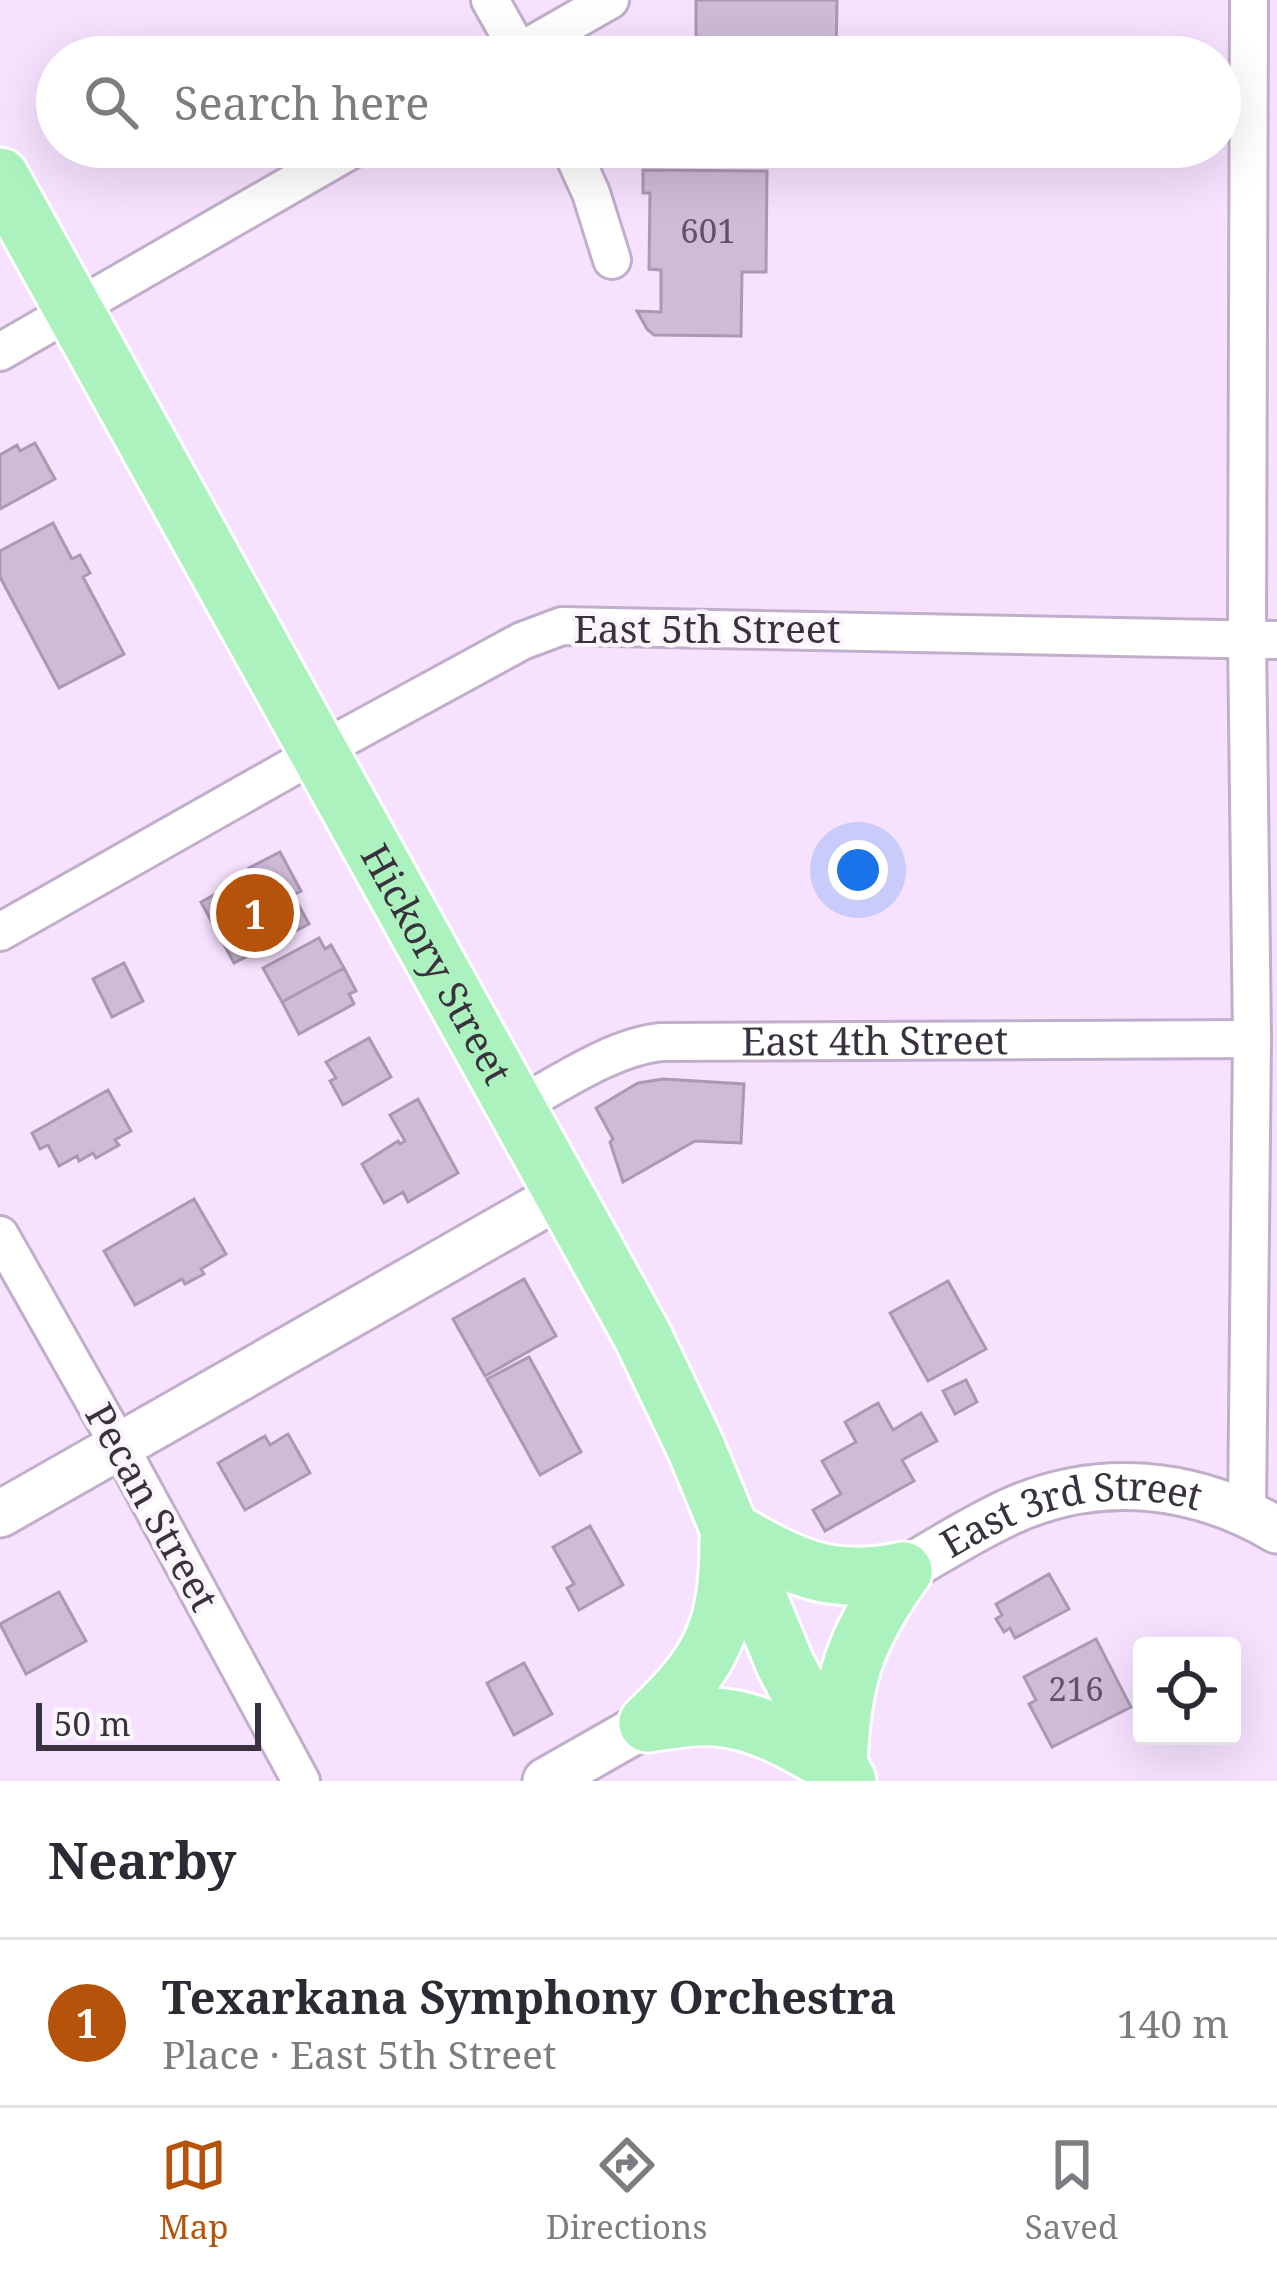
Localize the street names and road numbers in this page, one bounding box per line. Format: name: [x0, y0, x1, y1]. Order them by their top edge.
street label: East 5th Street: [574, 601, 840, 654]
street label: Hickory Street: [350, 834, 525, 1093]
street label: East 4th Street: [741, 1012, 1008, 1067]
street label: Pecan Street: [74, 1393, 232, 1620]
street label: East 3rd Street: [930, 1458, 1208, 1569]

